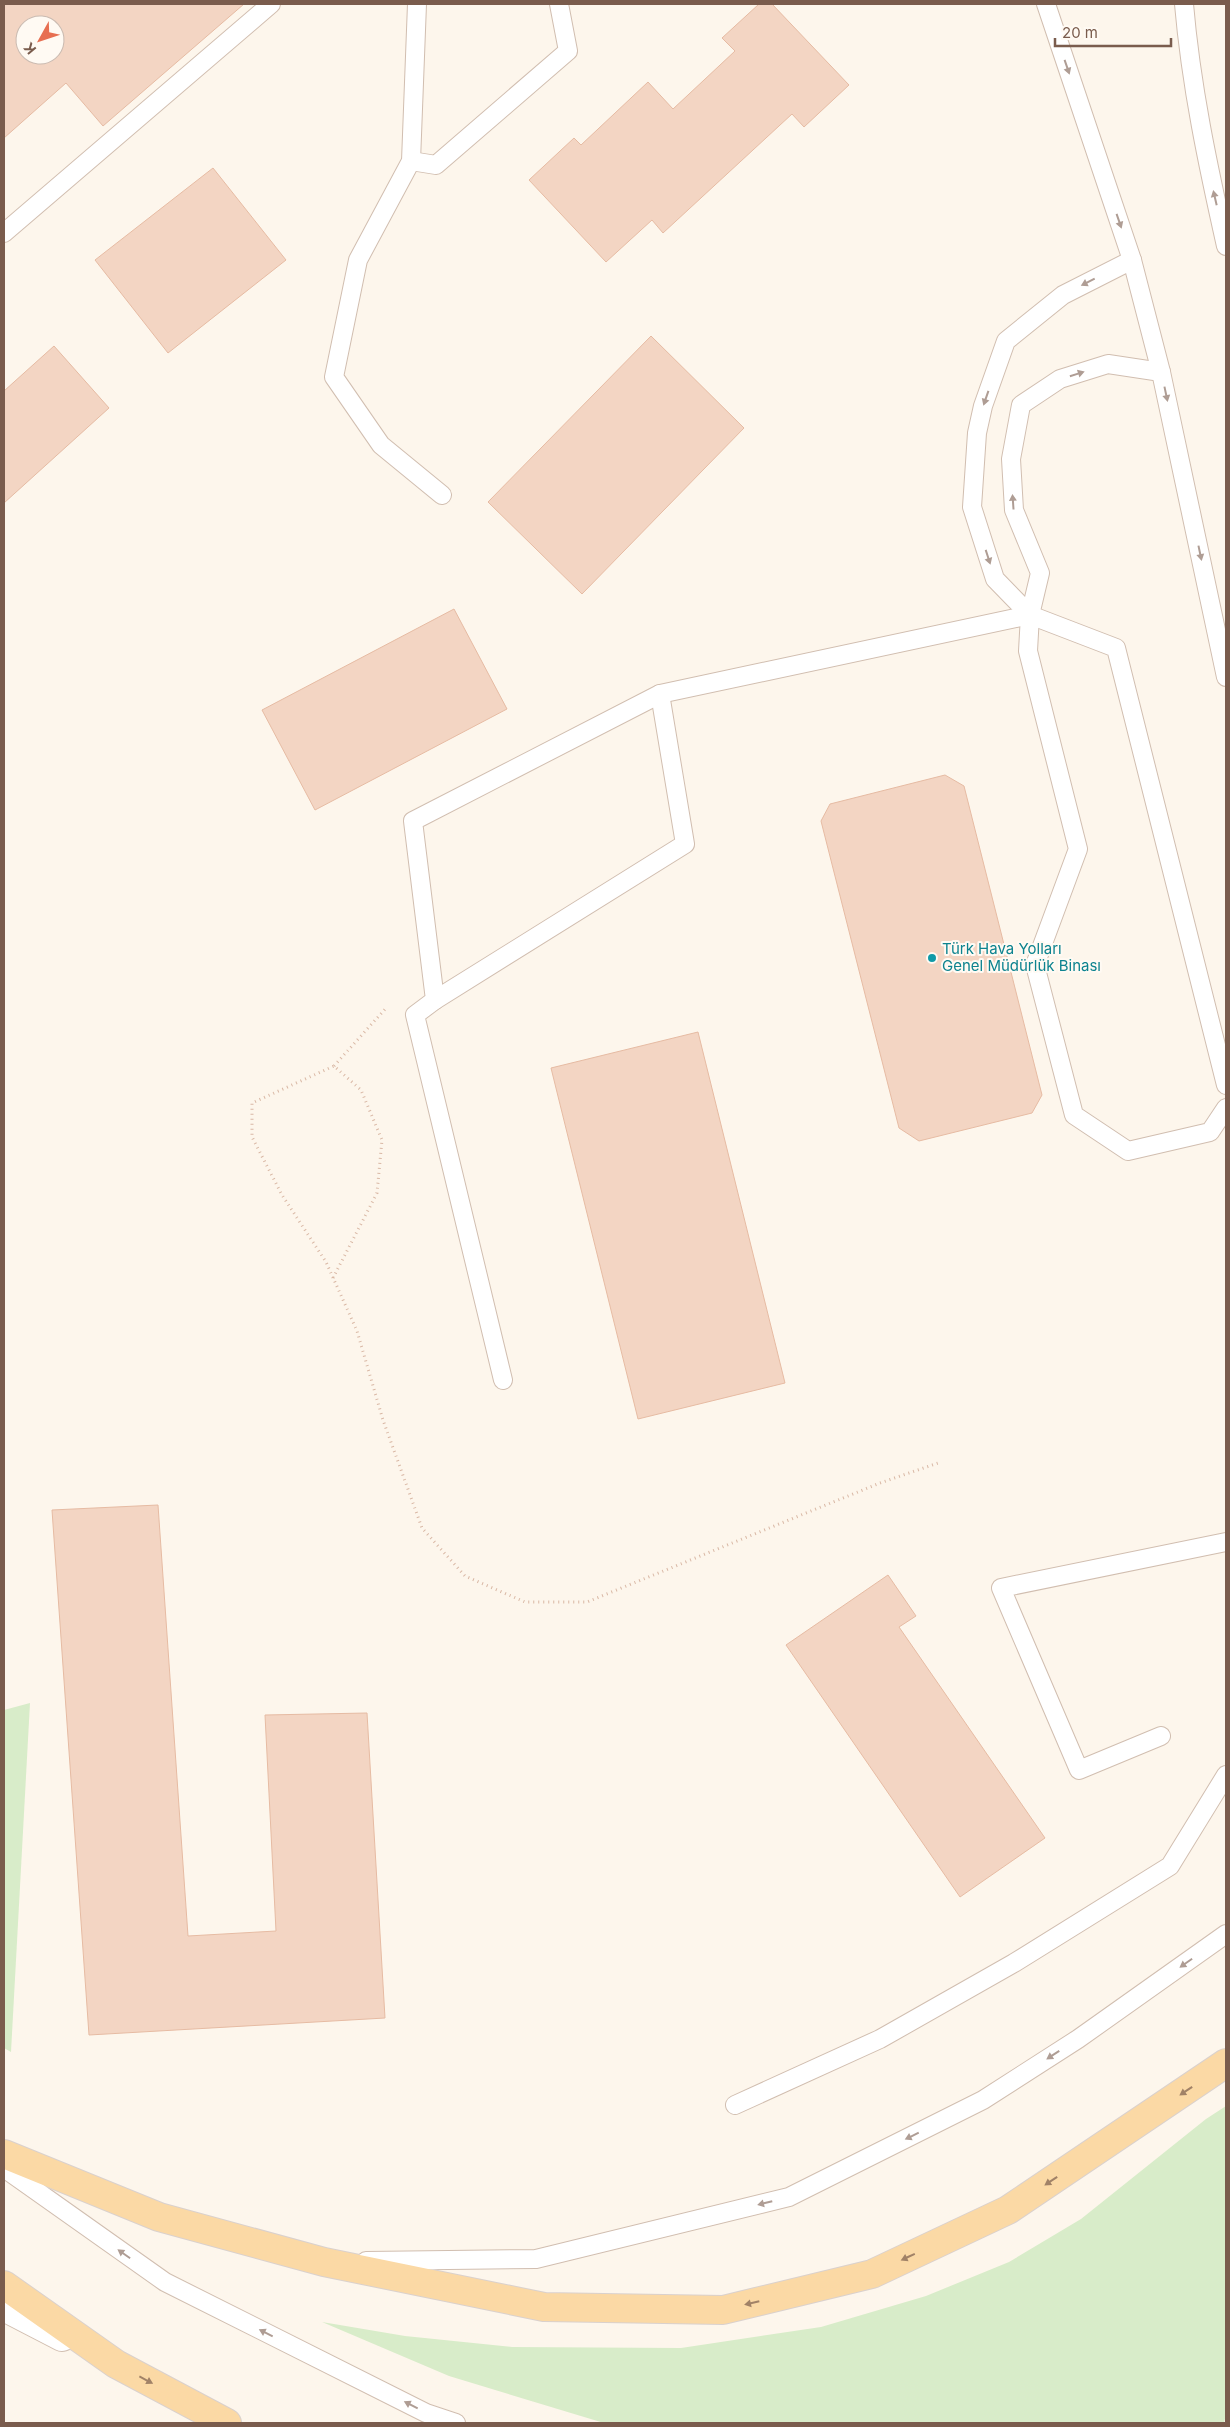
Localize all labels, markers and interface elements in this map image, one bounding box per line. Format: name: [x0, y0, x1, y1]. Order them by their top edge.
north arrow: [15, 15, 65, 65]
scale bar: [1055, 15, 1171, 47]
text: 20 m: [1062, 23, 1098, 42]
text: K: [20, 39, 39, 58]
one-way arrow: [1064, 59, 1071, 74]
one-way arrow: [1211, 191, 1219, 206]
one-way arrow: [1115, 213, 1123, 228]
one-way arrow: [1081, 278, 1096, 286]
one-way arrow: [1070, 370, 1085, 378]
one-way arrow: [1162, 387, 1170, 402]
one-way arrow: [982, 391, 989, 406]
one-way arrow: [1009, 494, 1017, 510]
one-way arrow: [1196, 545, 1204, 561]
one-way arrow: [985, 550, 993, 565]
place label: Türk Hava Yolları Genel Müdürlük Binası: [942, 939, 1101, 975]
marker: Türk Hava Yolları Genel Müdürlük Binası: [926, 952, 938, 964]
one-way arrow: [1180, 1958, 1193, 1968]
one-way arrow: [1046, 2050, 1059, 2060]
one-way arrow: [1179, 2086, 1192, 2095]
one-way arrow: [905, 2132, 919, 2140]
one-way arrow: [1044, 2176, 1058, 2186]
one-way arrow: [757, 2199, 772, 2207]
one-way arrow: [118, 2248, 131, 2259]
one-way arrow: [901, 2254, 915, 2262]
one-way arrow: [745, 2299, 760, 2307]
one-way arrow: [258, 2329, 273, 2337]
one-way arrow: [138, 2376, 153, 2384]
one-way arrow: [404, 2401, 418, 2409]

